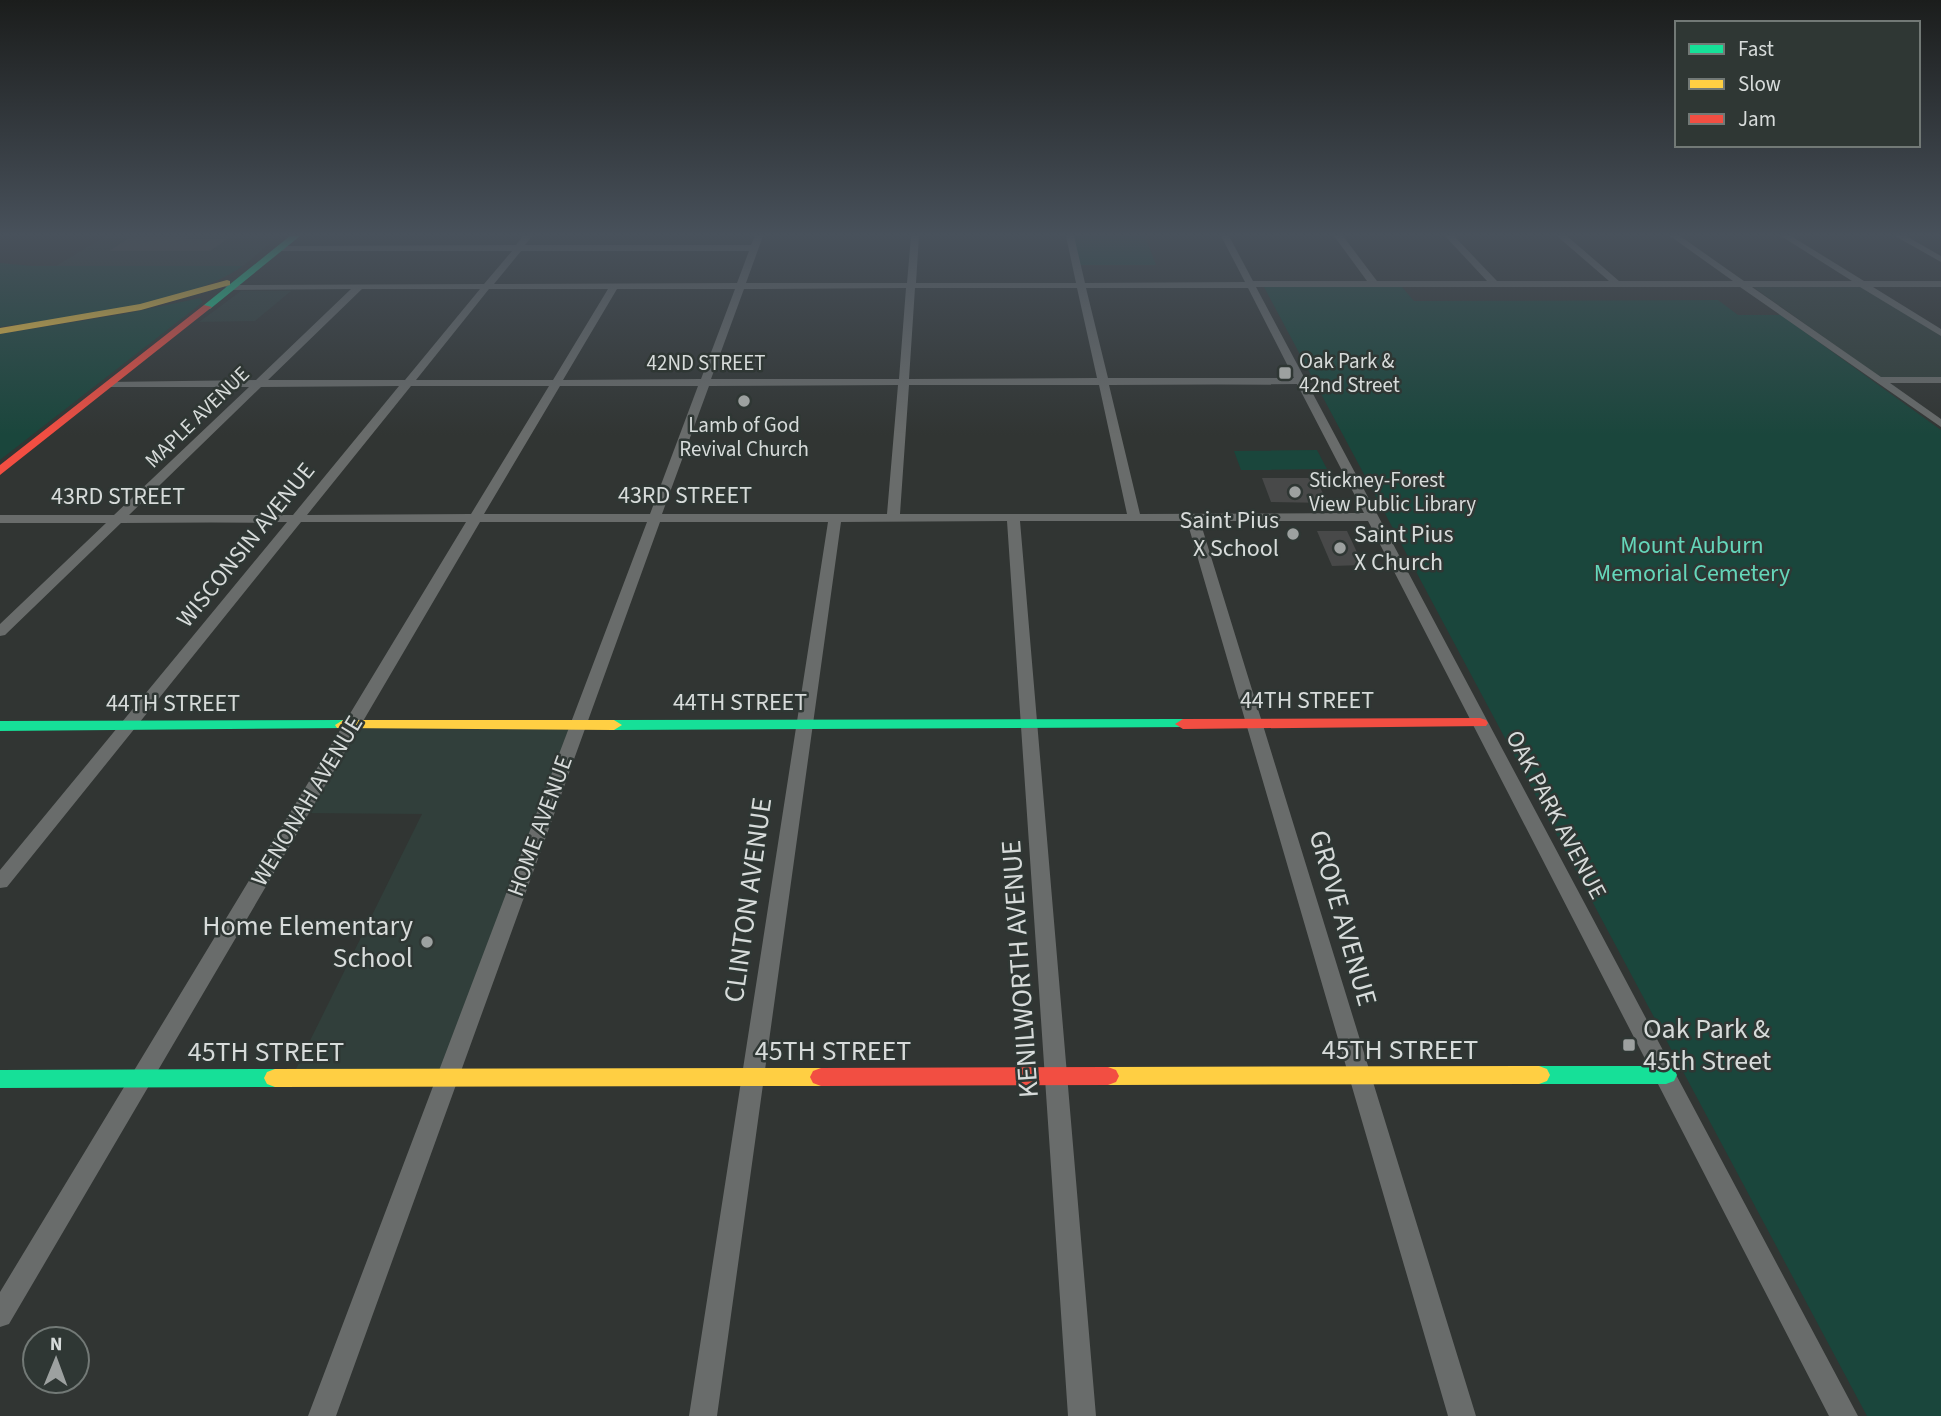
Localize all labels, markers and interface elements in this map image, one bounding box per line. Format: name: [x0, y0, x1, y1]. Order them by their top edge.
legend: [1675, 21, 1920, 147]
text: Fast: [1738, 34, 1774, 64]
text: Slow: [1738, 69, 1781, 99]
text: Jam: [1738, 104, 1776, 134]
place label: Oak Park & 42nd Street: [1299, 346, 1400, 400]
street label: 42ND STREET: [647, 348, 765, 378]
street label: MAPLE AVENUE: [138, 359, 256, 475]
marker: Oak Park & 42nd Street: [1277, 365, 1293, 381]
marker: Lamb of God Revival Church: [736, 393, 752, 409]
place label: Lamb of God Revival Church: [679, 410, 809, 464]
street label: WISCONSIN AVENUE: [168, 455, 324, 635]
place label: Stickney-Forest View Public Library: [1309, 465, 1476, 519]
street label: 43RD STREET: [618, 478, 752, 513]
street label: 43RD STREET: [51, 479, 185, 514]
marker: Stickney-Forest View Public Library: [1287, 484, 1303, 500]
place label: Saint Pius X School: [1180, 503, 1279, 566]
place label: Saint Pius X Church: [1354, 517, 1453, 580]
marker: Saint Pius X School: [1285, 526, 1301, 542]
park label: Mount Auburn Memorial Cemetery: [1594, 528, 1790, 591]
marker: Saint Pius X Church: [1332, 540, 1348, 556]
street label: 44TH STREET: [1240, 683, 1374, 718]
street label: 44TH STREET: [673, 685, 807, 720]
street label: 44TH STREET: [106, 686, 240, 721]
street label: WENONAH AVENUE: [242, 709, 372, 893]
street label: OAK PARK AVENUE: [1497, 724, 1615, 906]
street label: HOME AVENUE: [498, 751, 582, 901]
street label: CLINTON AVENUE: [714, 795, 782, 1005]
street label: GROVE AVENUE: [1299, 825, 1387, 1011]
street label: KENILWORTH AVENUE: [991, 839, 1049, 1099]
place label: Home Elementary School: [202, 906, 413, 978]
marker: Home Elementary School: [419, 934, 435, 950]
place label: Oak Park & 45th Street: [1643, 1009, 1772, 1081]
street label: 45TH STREET: [1322, 1030, 1478, 1070]
street label: 45TH STREET: [755, 1031, 911, 1071]
street label: 45TH STREET: [188, 1032, 344, 1072]
marker: Oak Park & 45th Street: [1621, 1037, 1637, 1053]
north arrow: [21, 1325, 91, 1395]
text: N: [50, 1331, 63, 1358]

